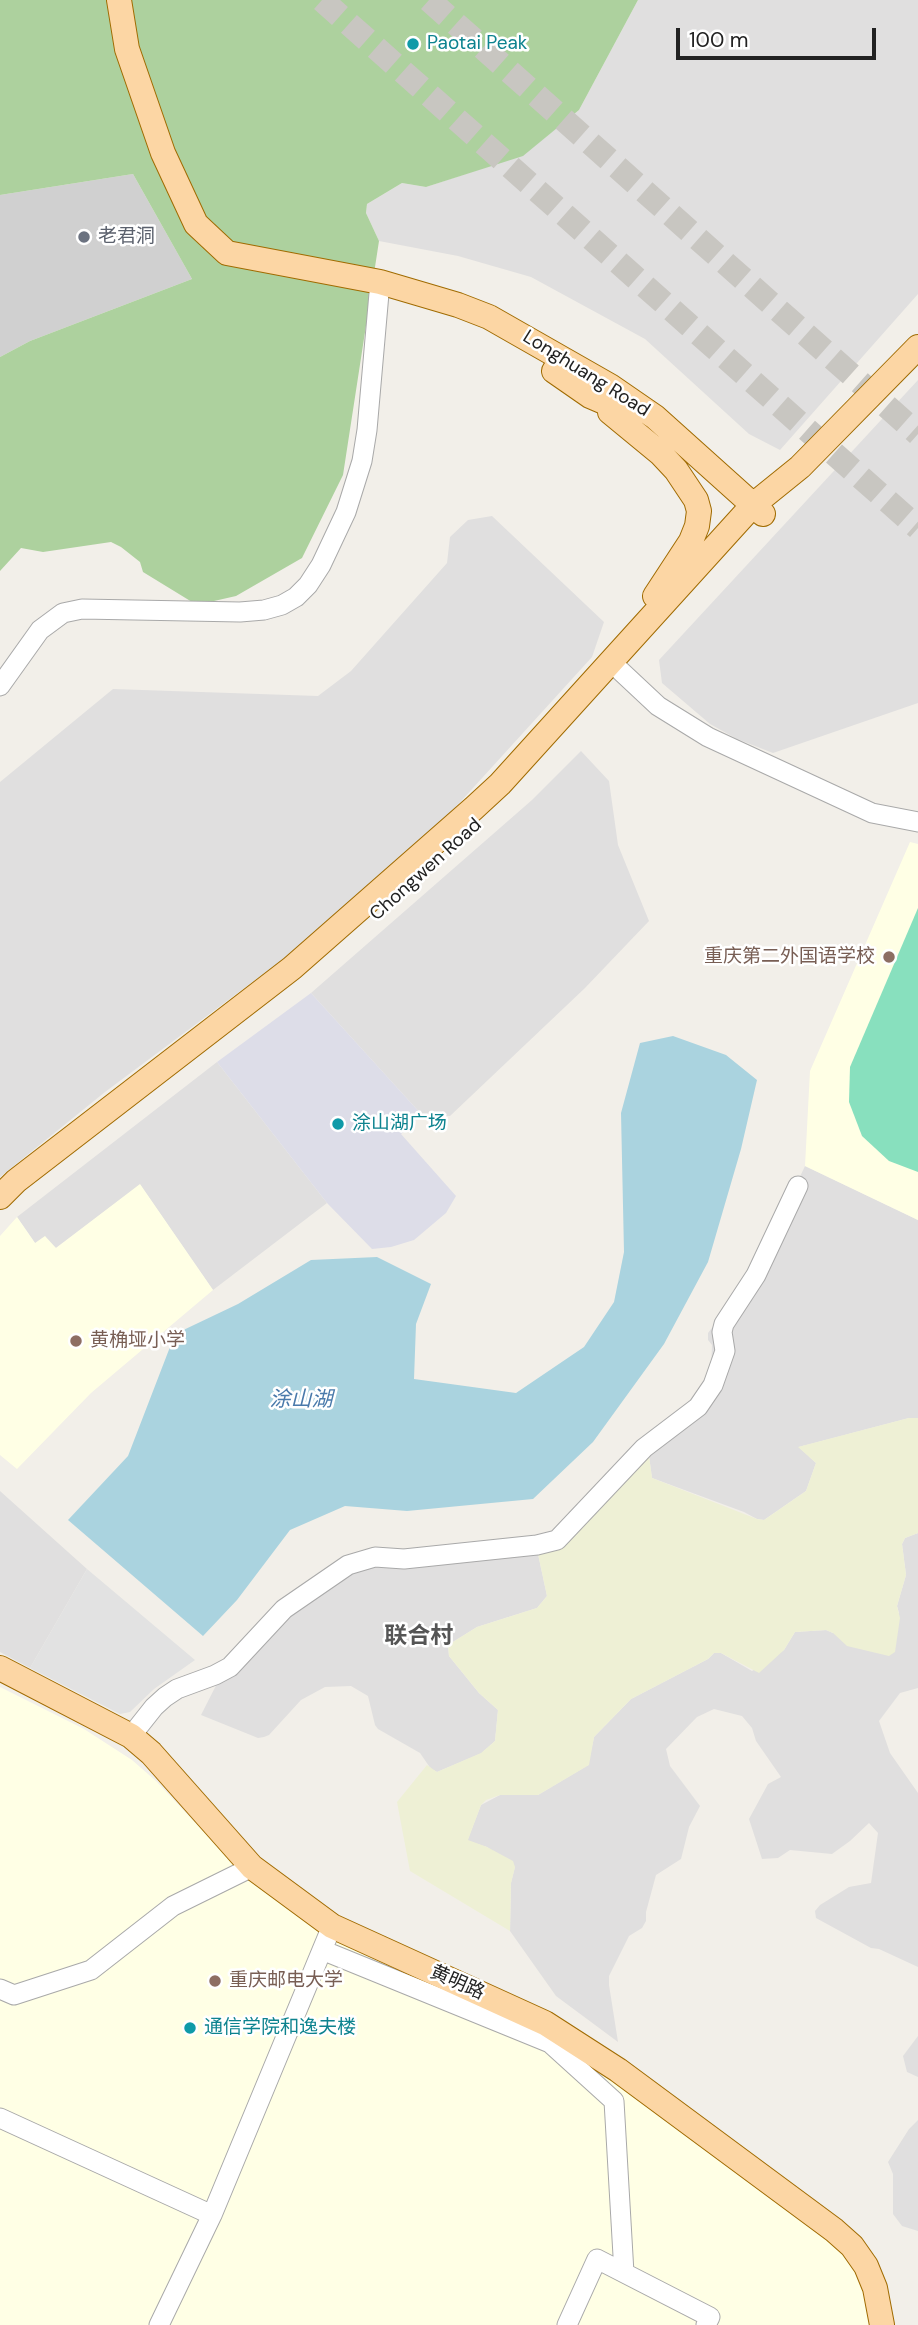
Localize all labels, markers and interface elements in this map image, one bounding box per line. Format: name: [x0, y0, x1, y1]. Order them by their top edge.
scale bar: [680, 14, 880, 58]
text: 100 m: [689, 26, 749, 54]
place label: Paotai Peak: [427, 33, 527, 55]
marker: Paotai Peak: [405, 36, 421, 52]
place label: 老君洞: [98, 226, 155, 248]
marker: 老君洞: [76, 229, 92, 245]
street label: Longhuang Road: [518, 326, 654, 422]
street label: Chongwen Road: [365, 814, 487, 926]
place label: 重庆第二外国语学校: [704, 946, 875, 968]
marker: 重庆第二外国语学校: [881, 949, 897, 965]
place label: 涂山湖广场: [352, 1113, 447, 1135]
marker: 涂山湖广场: [330, 1116, 346, 1132]
place label: 黄桷垭小学: [90, 1330, 185, 1352]
marker: 黄桷垭小学: [68, 1333, 84, 1349]
water label: 涂山湖: [270, 1387, 332, 1413]
district label: 联合村: [385, 1623, 453, 1651]
street label: 黄明路: [426, 1961, 488, 2005]
place label: 重庆邮电大学: [229, 1970, 343, 1992]
marker: 重庆邮电大学: [207, 1973, 223, 1989]
place label: 通信学院和逸夫楼: [204, 2017, 356, 2039]
marker: 通信学院和逸夫楼: [182, 2020, 198, 2036]

